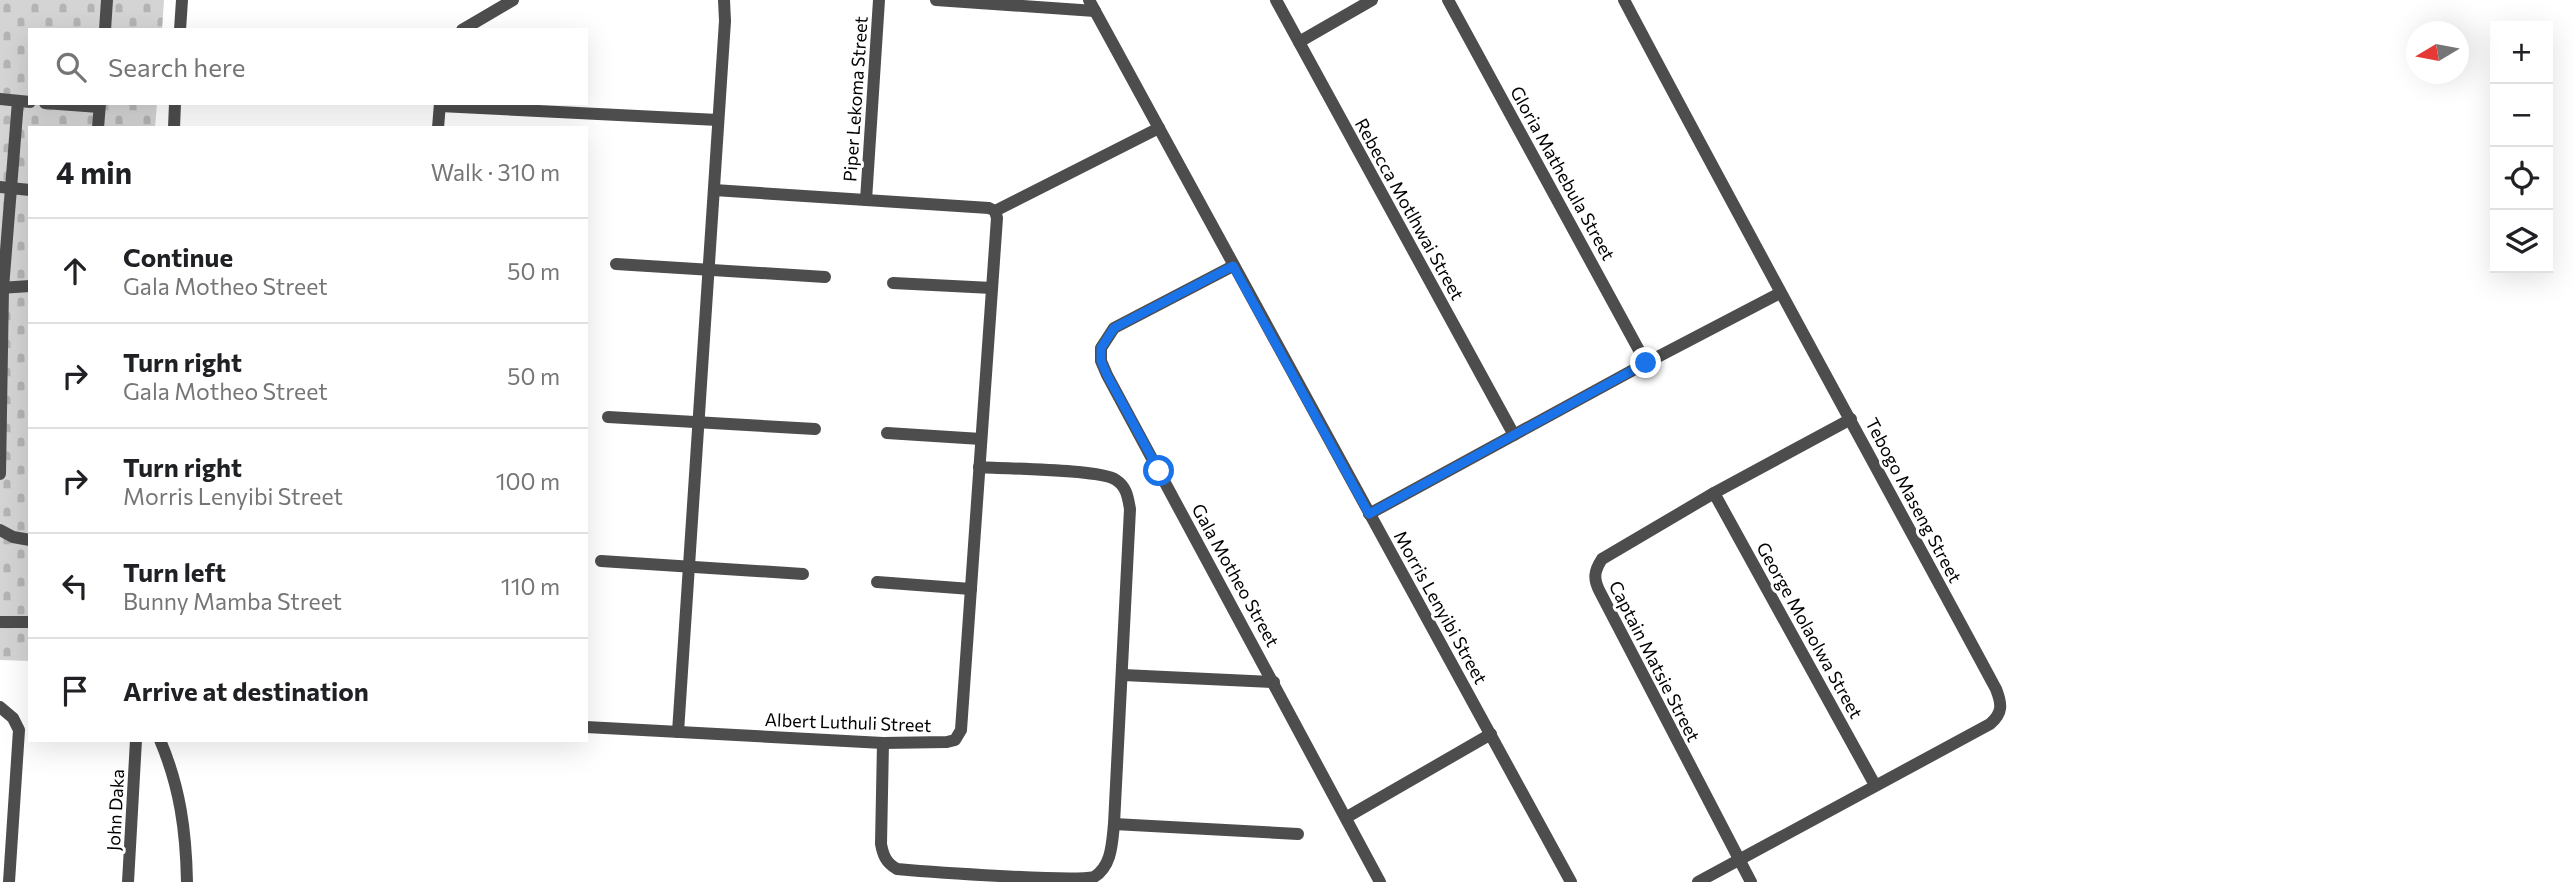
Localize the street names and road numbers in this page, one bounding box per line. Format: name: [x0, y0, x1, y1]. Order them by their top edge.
street label: Piper Lekoma Street: [838, 15, 872, 183]
street label: Gloria Mathebula Street: [1506, 82, 1620, 264]
street label: Rebecca Motlhwai Street: [1351, 114, 1469, 304]
street label: Tebogo Maseng Street: [1861, 414, 1967, 586]
street label: Gala Motheo Street: [1188, 500, 1284, 650]
street label: Morris Lenyibi Street: [1390, 526, 1492, 688]
street label: George Molaolwa Street: [1752, 538, 1868, 722]
street label: Captain Matsie Street: [1605, 577, 1705, 745]
street label: Albert Luthuli Street: [764, 708, 932, 736]
street label: John Daka: [102, 769, 128, 851]

